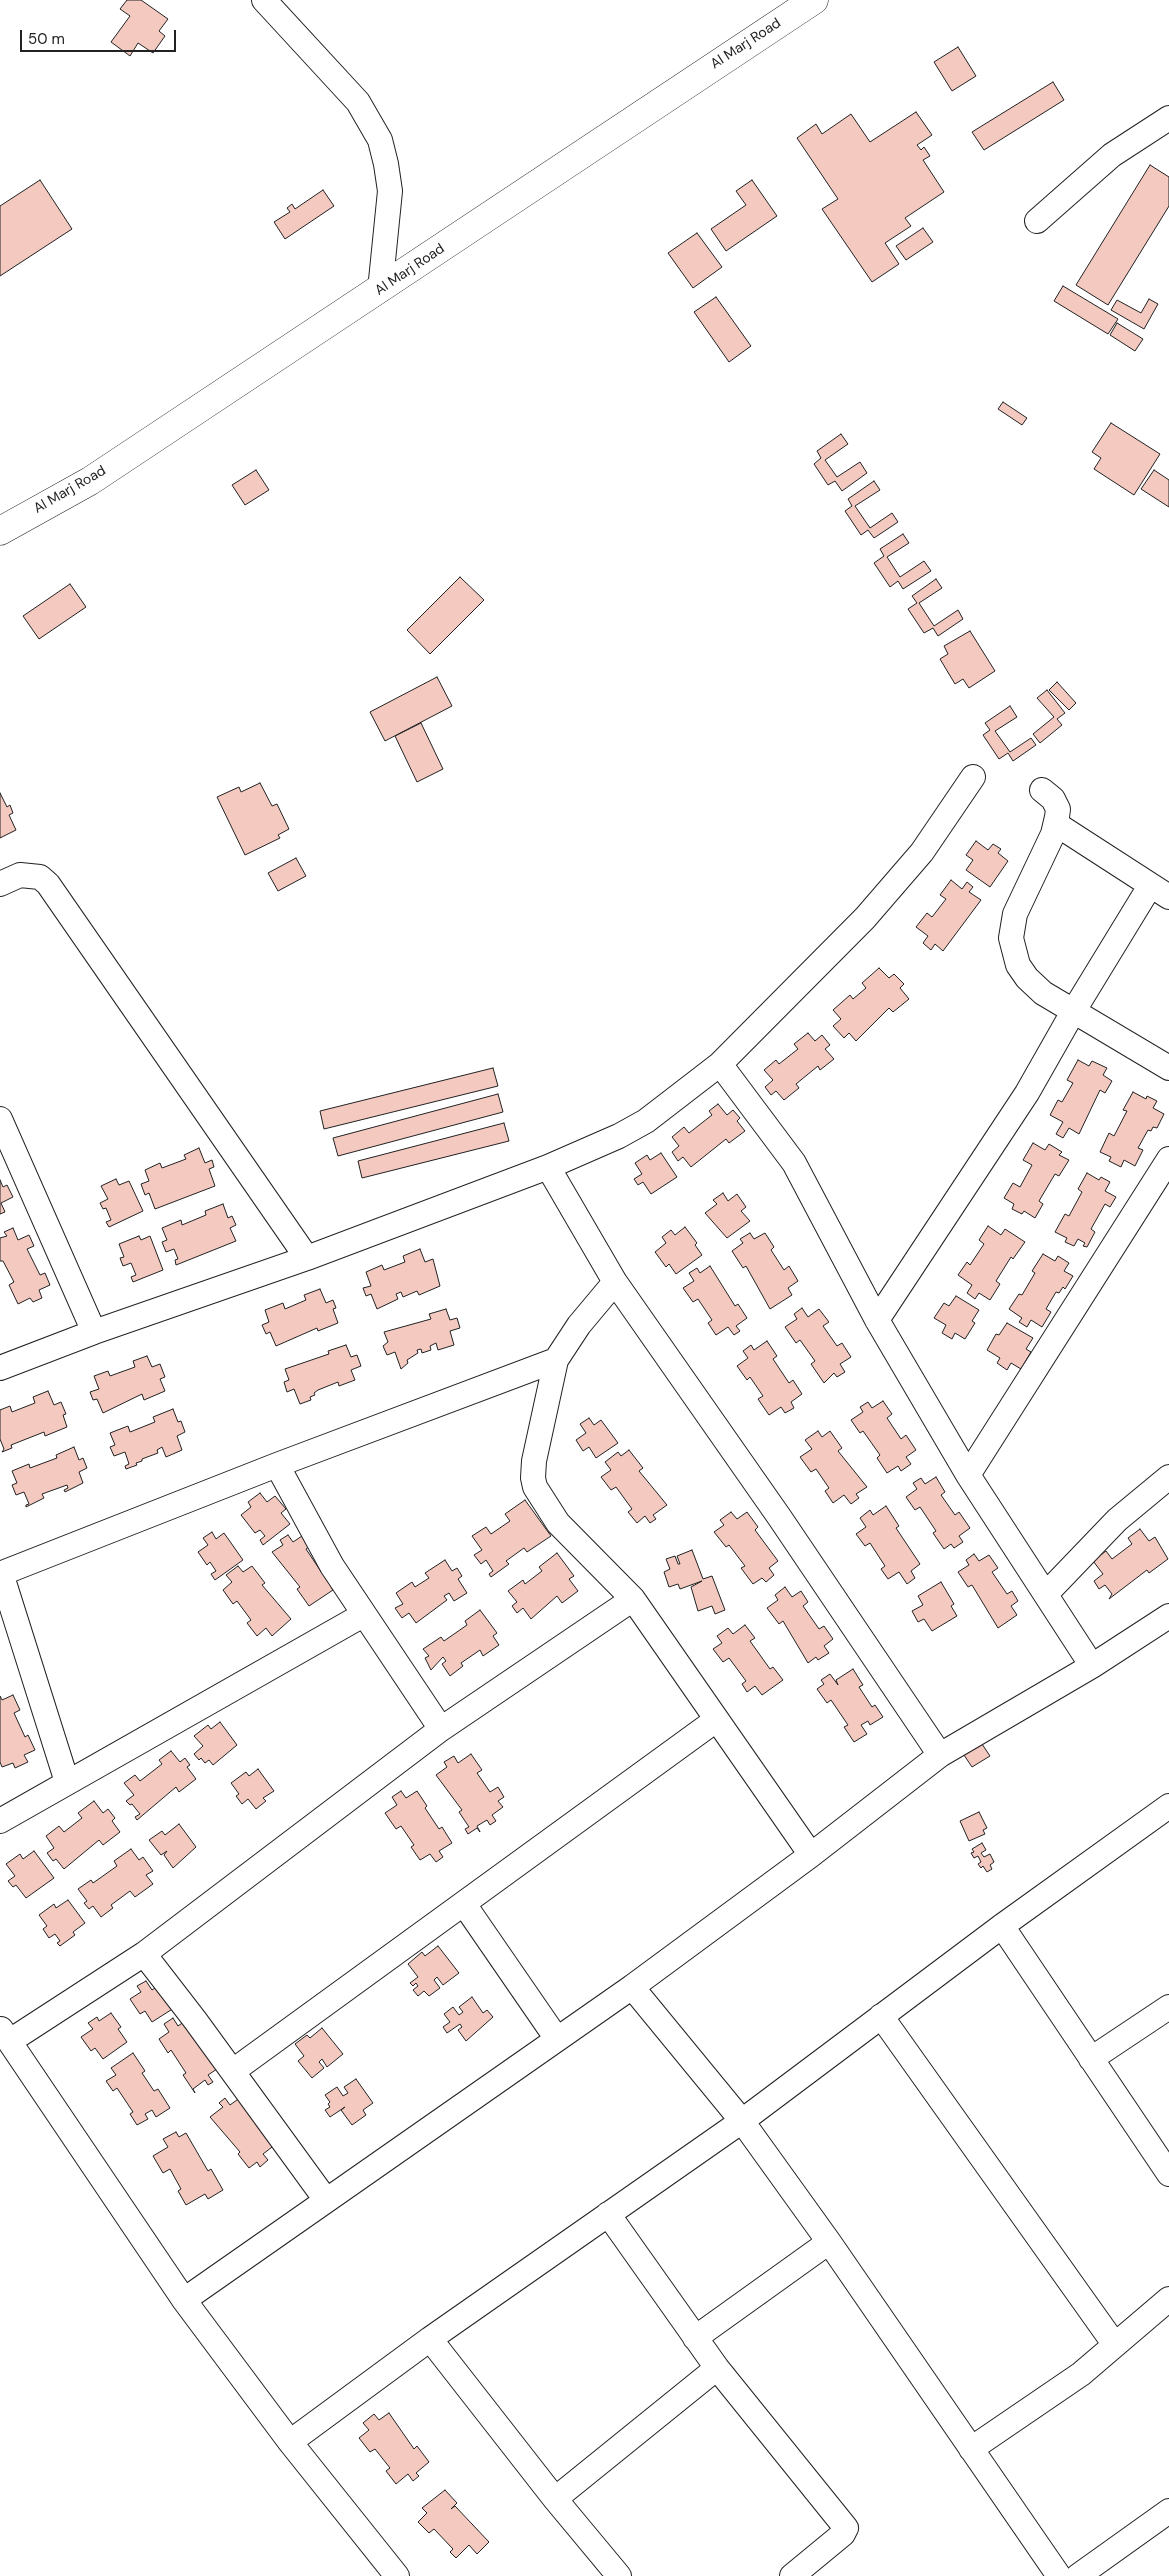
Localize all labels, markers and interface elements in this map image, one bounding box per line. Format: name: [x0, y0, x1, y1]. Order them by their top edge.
street label: Al Marj Road: [708, 15, 784, 73]
scale bar: [22, 20, 179, 52]
text: 50 m: [28, 29, 65, 49]
street label: Al Marj Road: [372, 241, 448, 299]
street label: Al Marj Road: [31, 463, 109, 517]

